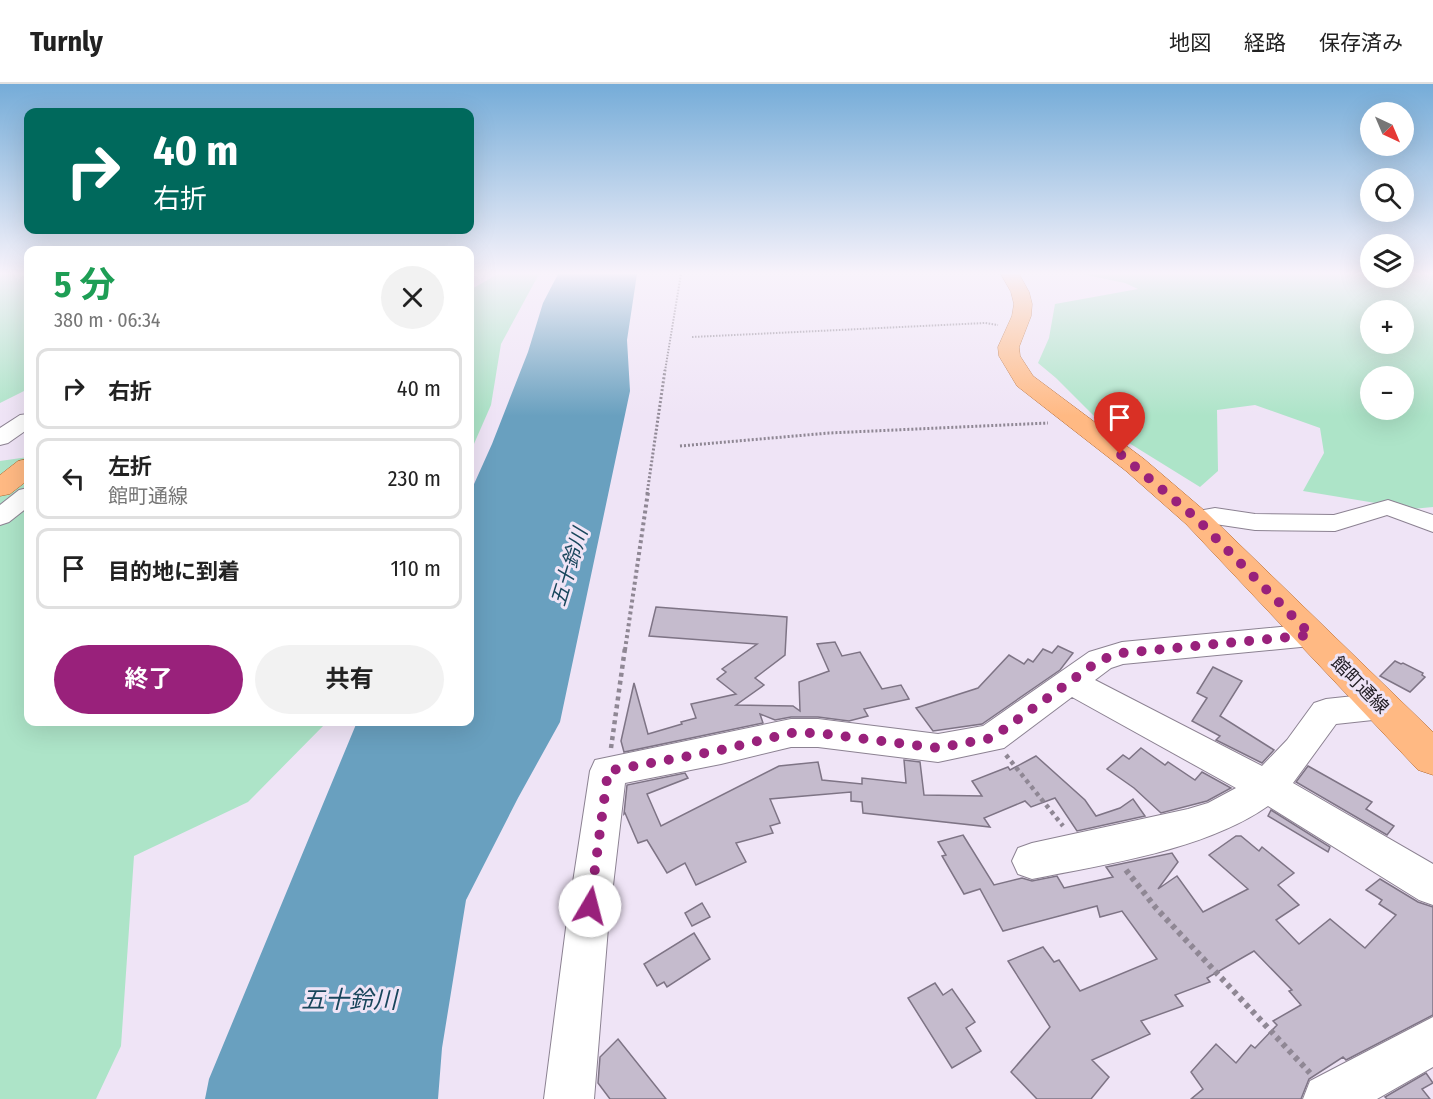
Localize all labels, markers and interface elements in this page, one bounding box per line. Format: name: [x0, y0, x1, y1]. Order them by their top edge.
text: Turnly: [30, 25, 103, 58]
text: 地図: [1169, 30, 1211, 56]
text: 経路: [1244, 30, 1286, 56]
text: 保存済み: [1319, 30, 1403, 56]
north arrow: [1360, 102, 1414, 156]
map controls: [1360, 102, 1414, 420]
text: 40 m: [153, 126, 238, 176]
icon: right: [54, 132, 132, 210]
button: search: [1360, 168, 1414, 222]
text: 右折: [153, 183, 207, 215]
button: layers: [1360, 234, 1414, 288]
text: 5 分: [54, 263, 115, 307]
button: close: [381, 266, 444, 329]
button: +: [1360, 300, 1414, 354]
text: 380 m · 06:34: [54, 308, 161, 332]
button: −: [1360, 366, 1414, 420]
icon: right: [57, 372, 90, 405]
text: 40 m: [397, 375, 441, 402]
text: 右折: [108, 378, 152, 405]
pin: [1094, 392, 1145, 454]
icon: arrive: [1103, 401, 1136, 434]
text: 左折: [108, 453, 152, 480]
icon: left: [57, 462, 90, 495]
text: 230 m: [388, 465, 441, 492]
text: 館町通線: [108, 484, 188, 508]
water label: 五十鈴川: [546, 523, 593, 609]
icon: arrive: [57, 552, 90, 585]
text: 110 m: [391, 555, 441, 582]
text: 目的地に到着: [108, 558, 240, 585]
button: 終了: [54, 645, 243, 714]
button: 共有: [255, 645, 444, 714]
street label: 館町通線: [1327, 652, 1393, 718]
position arrow: [558, 874, 622, 938]
water label: 五十鈴川: [301, 986, 400, 1014]

